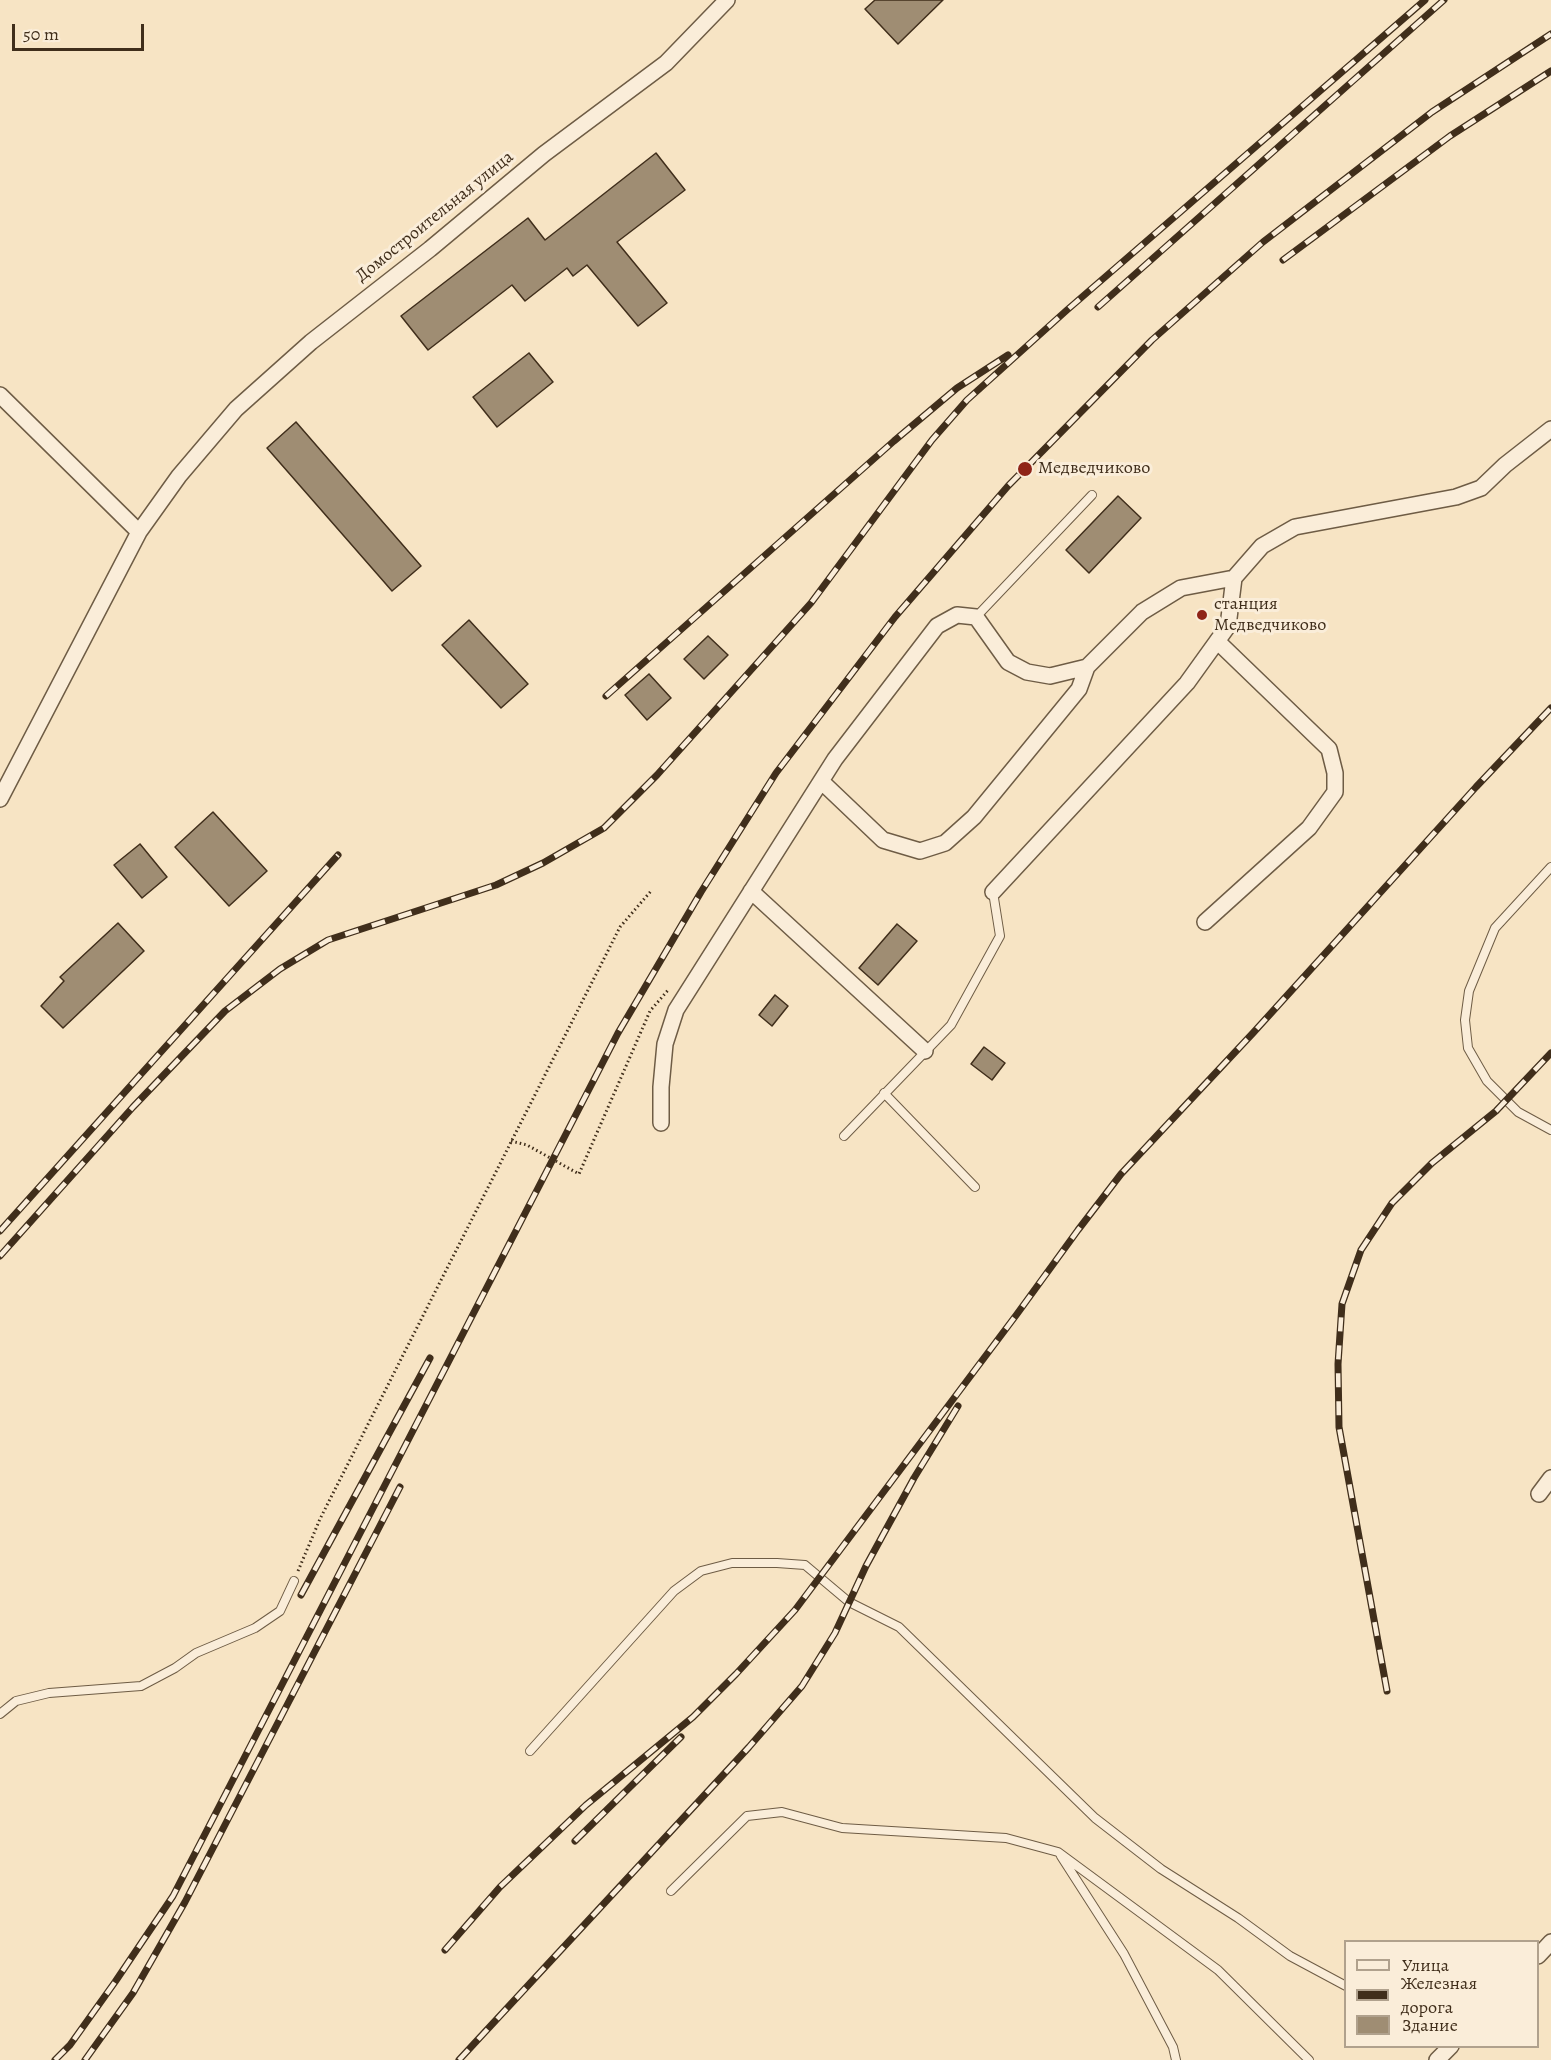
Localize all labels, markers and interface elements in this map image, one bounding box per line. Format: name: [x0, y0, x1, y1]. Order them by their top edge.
scale bar: [15, 12, 147, 50]
text: 50 m: [23, 22, 59, 46]
street label: Домостроительная улица: [352, 147, 518, 287]
place label: Медведчиково: [1038, 458, 1150, 480]
marker: Медведчиково: [1016, 460, 1034, 478]
place label: станция Медведчиково: [1214, 594, 1326, 636]
marker: станция Медведчиково: [1195, 608, 1209, 622]
legend: [1344, 1940, 1539, 2048]
text: Улица: [1402, 1953, 1449, 1977]
text: Железная дорога: [1401, 1971, 1477, 2019]
text: Здание: [1402, 2013, 1458, 2037]

